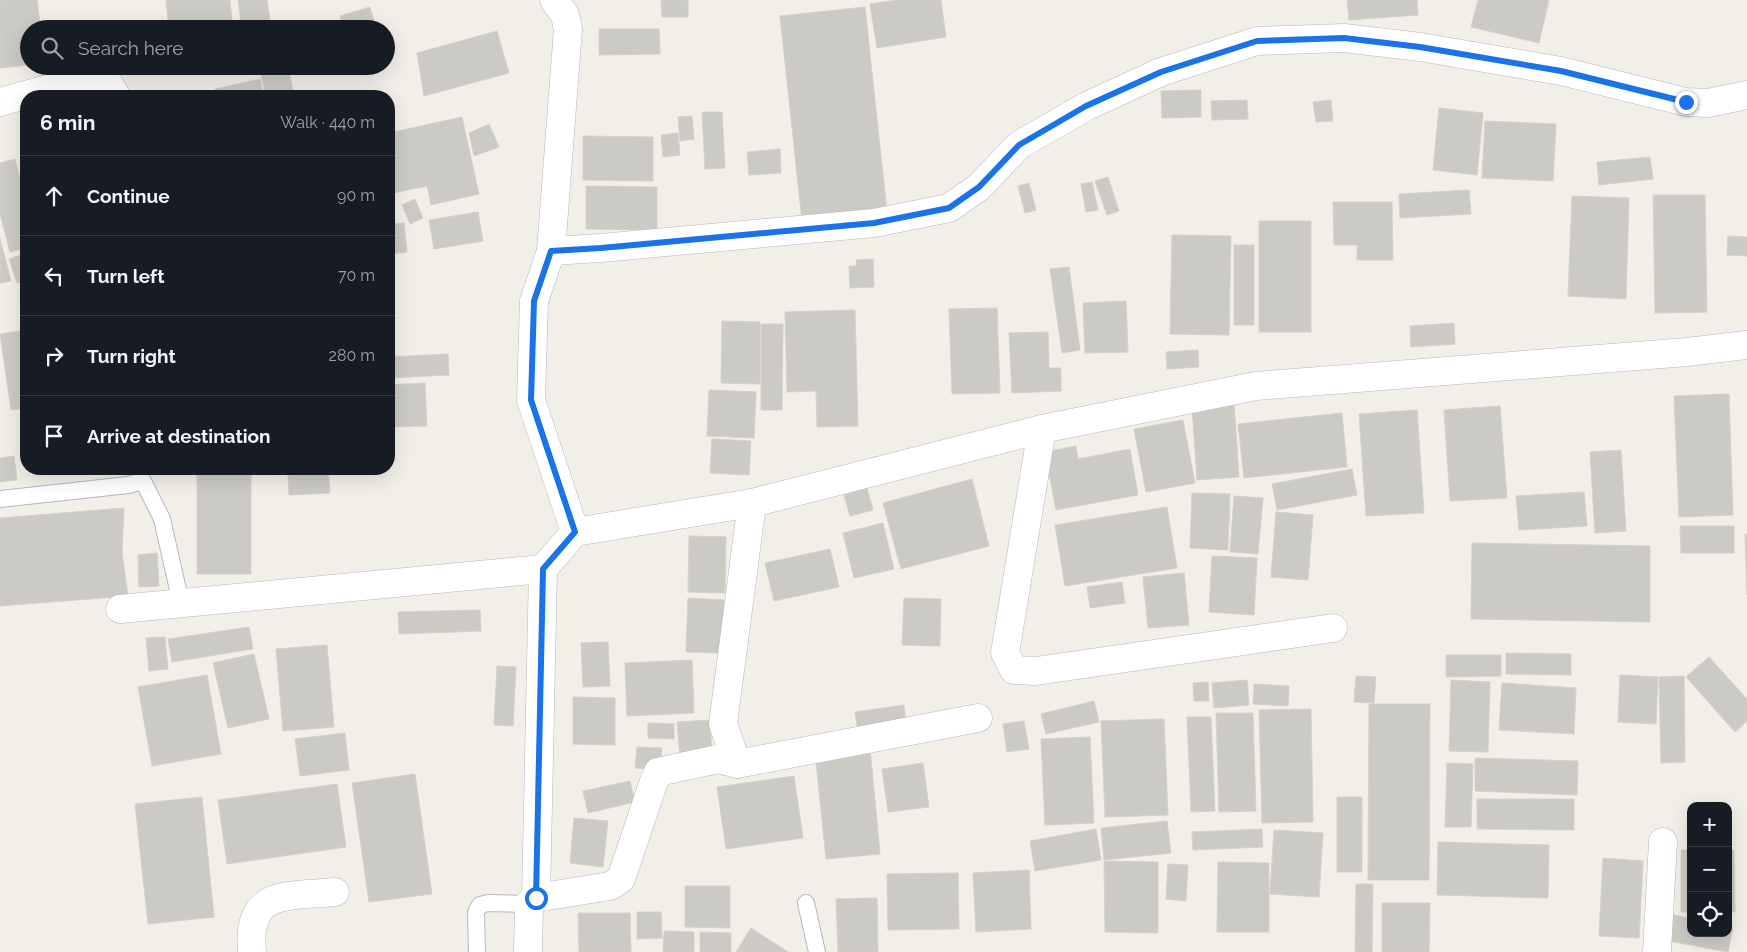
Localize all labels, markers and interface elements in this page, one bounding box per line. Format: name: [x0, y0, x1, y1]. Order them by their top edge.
search box: [20, 20, 395, 75]
icon: search: [38, 34, 66, 62]
text: Search here: [78, 37, 184, 59]
route end: [1675, 91, 1698, 114]
text: 6 min: [40, 110, 95, 135]
text: Walk · 440 m: [280, 113, 375, 132]
icon: ahead: [40, 182, 68, 210]
text: Continue: [87, 185, 170, 207]
text: 90 m: [337, 186, 375, 205]
icon: left: [40, 262, 68, 290]
text: Turn left: [87, 265, 164, 287]
text: 70 m: [338, 266, 375, 285]
icon: right: [40, 342, 68, 370]
text: Turn right: [87, 345, 176, 367]
text: 280 m: [329, 346, 375, 365]
icon: arrive: [40, 422, 68, 450]
text: Arrive at destination: [87, 425, 271, 447]
map controls: [1687, 802, 1732, 937]
button: +: [1687, 802, 1732, 847]
button: −: [1687, 847, 1732, 892]
route start: [525, 887, 548, 910]
button: locate: [1687, 892, 1732, 937]

